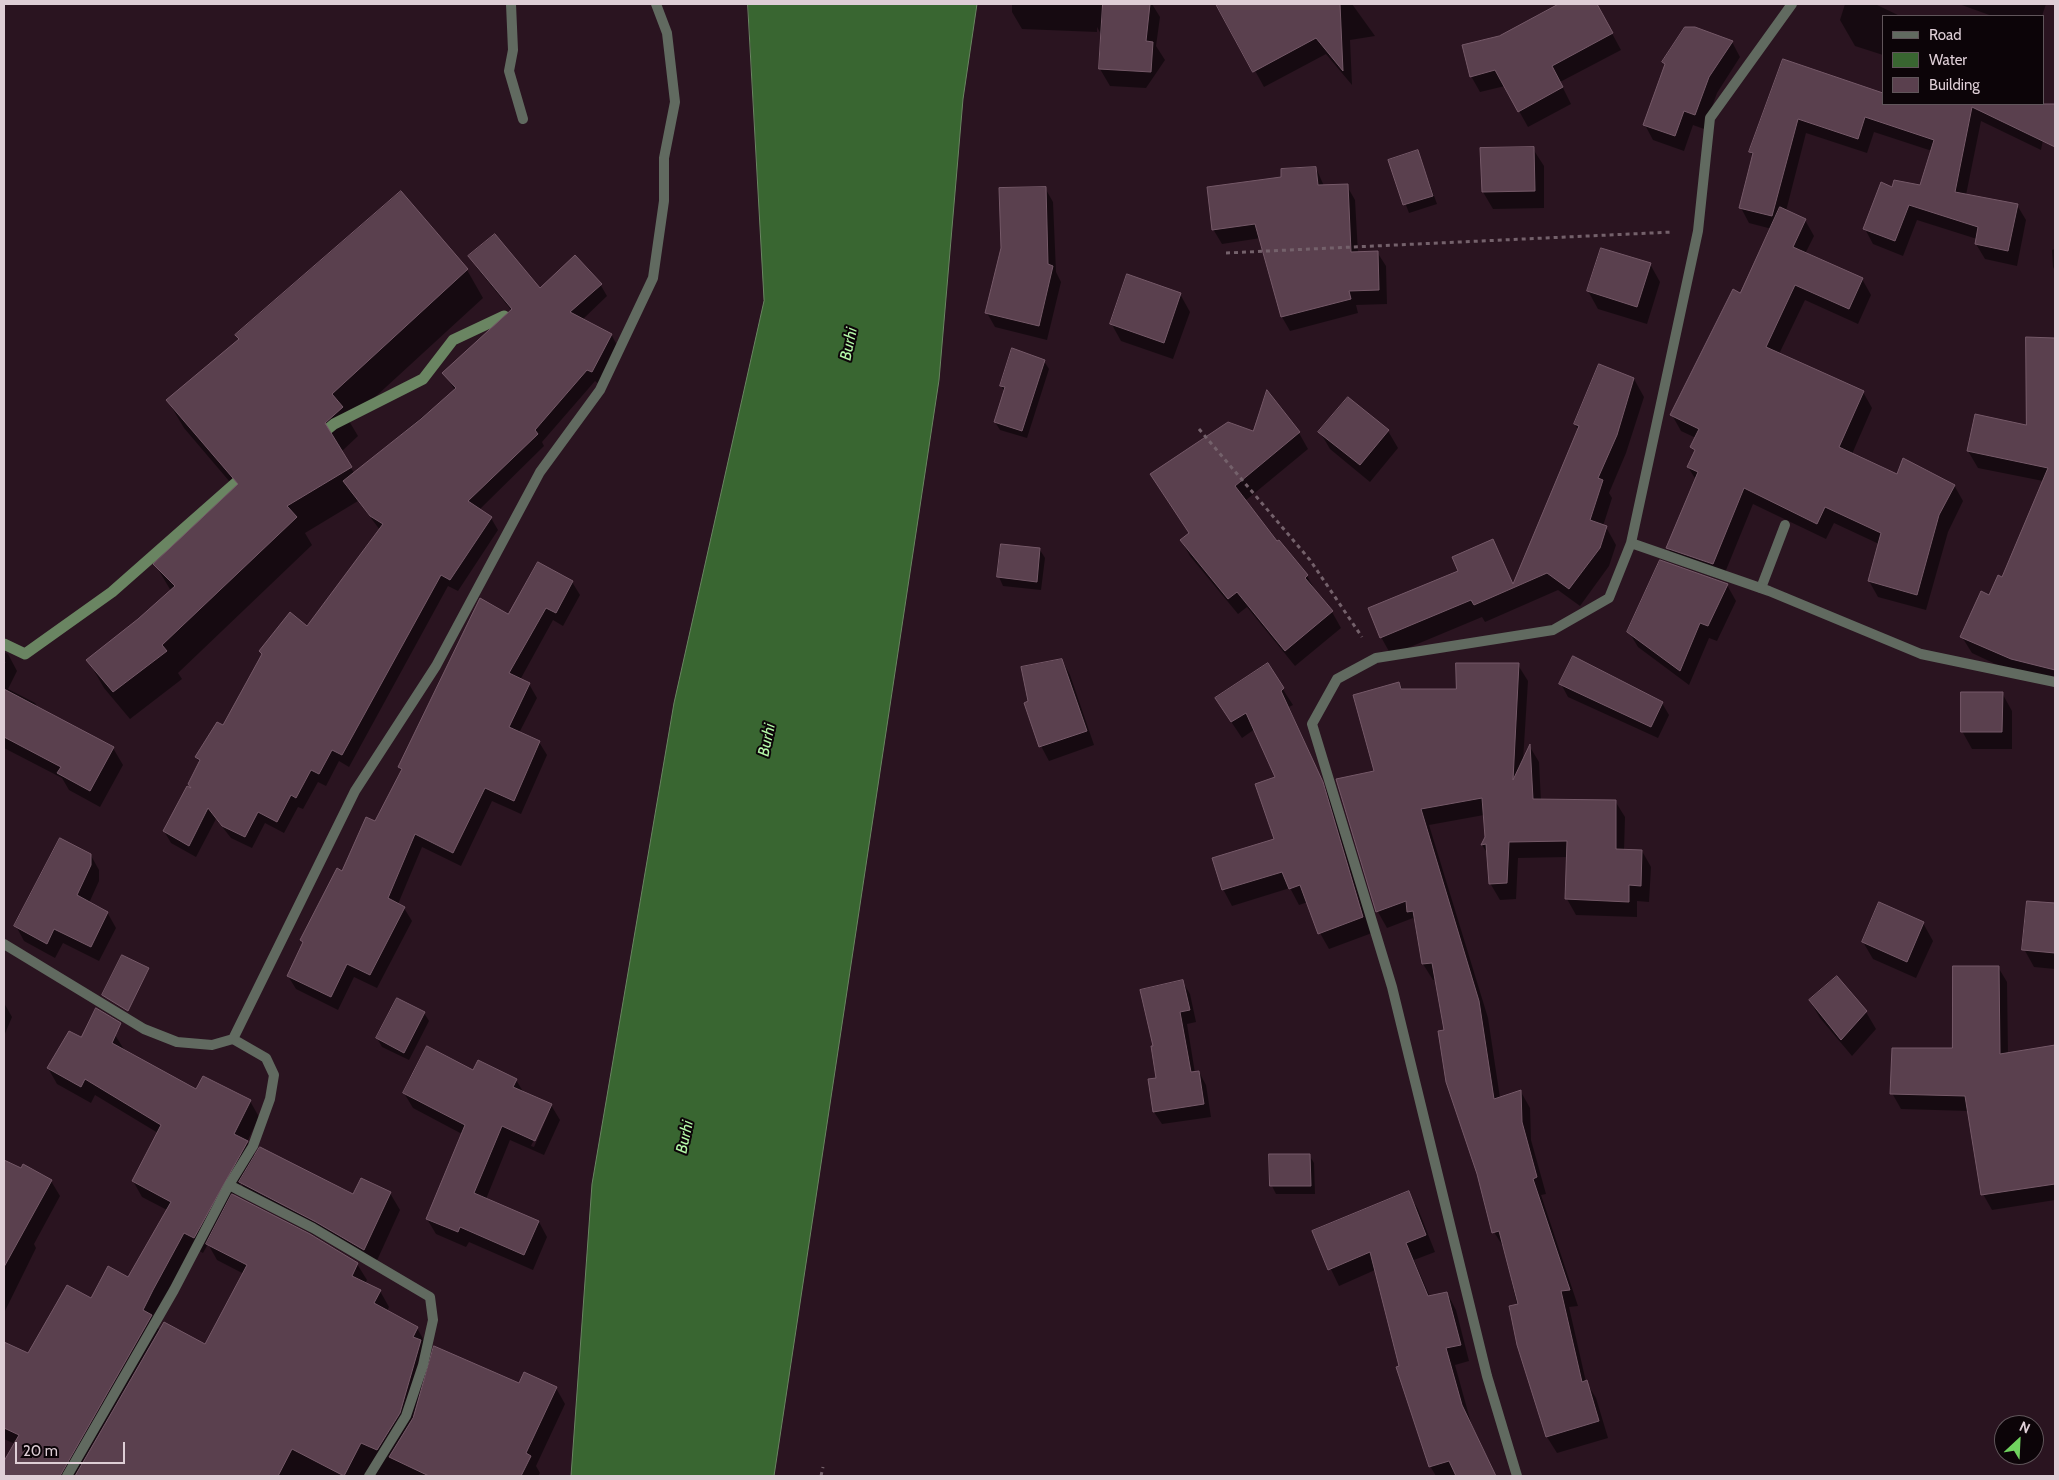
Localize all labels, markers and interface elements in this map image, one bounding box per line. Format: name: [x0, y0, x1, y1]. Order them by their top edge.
legend: [1882, 15, 2044, 105]
text: Road: [1929, 26, 1962, 44]
text: Water: [1929, 51, 1967, 69]
text: Building: [1929, 76, 1980, 94]
water label: Burhi: [836, 326, 862, 362]
water label: Burhi: [754, 722, 780, 758]
water label: Burhi: [672, 1119, 698, 1155]
north arrow: [1994, 1415, 2044, 1465]
text: N: [2017, 1417, 2033, 1438]
scale bar: [18, 1432, 128, 1464]
text: 20 m: [23, 1442, 58, 1460]

